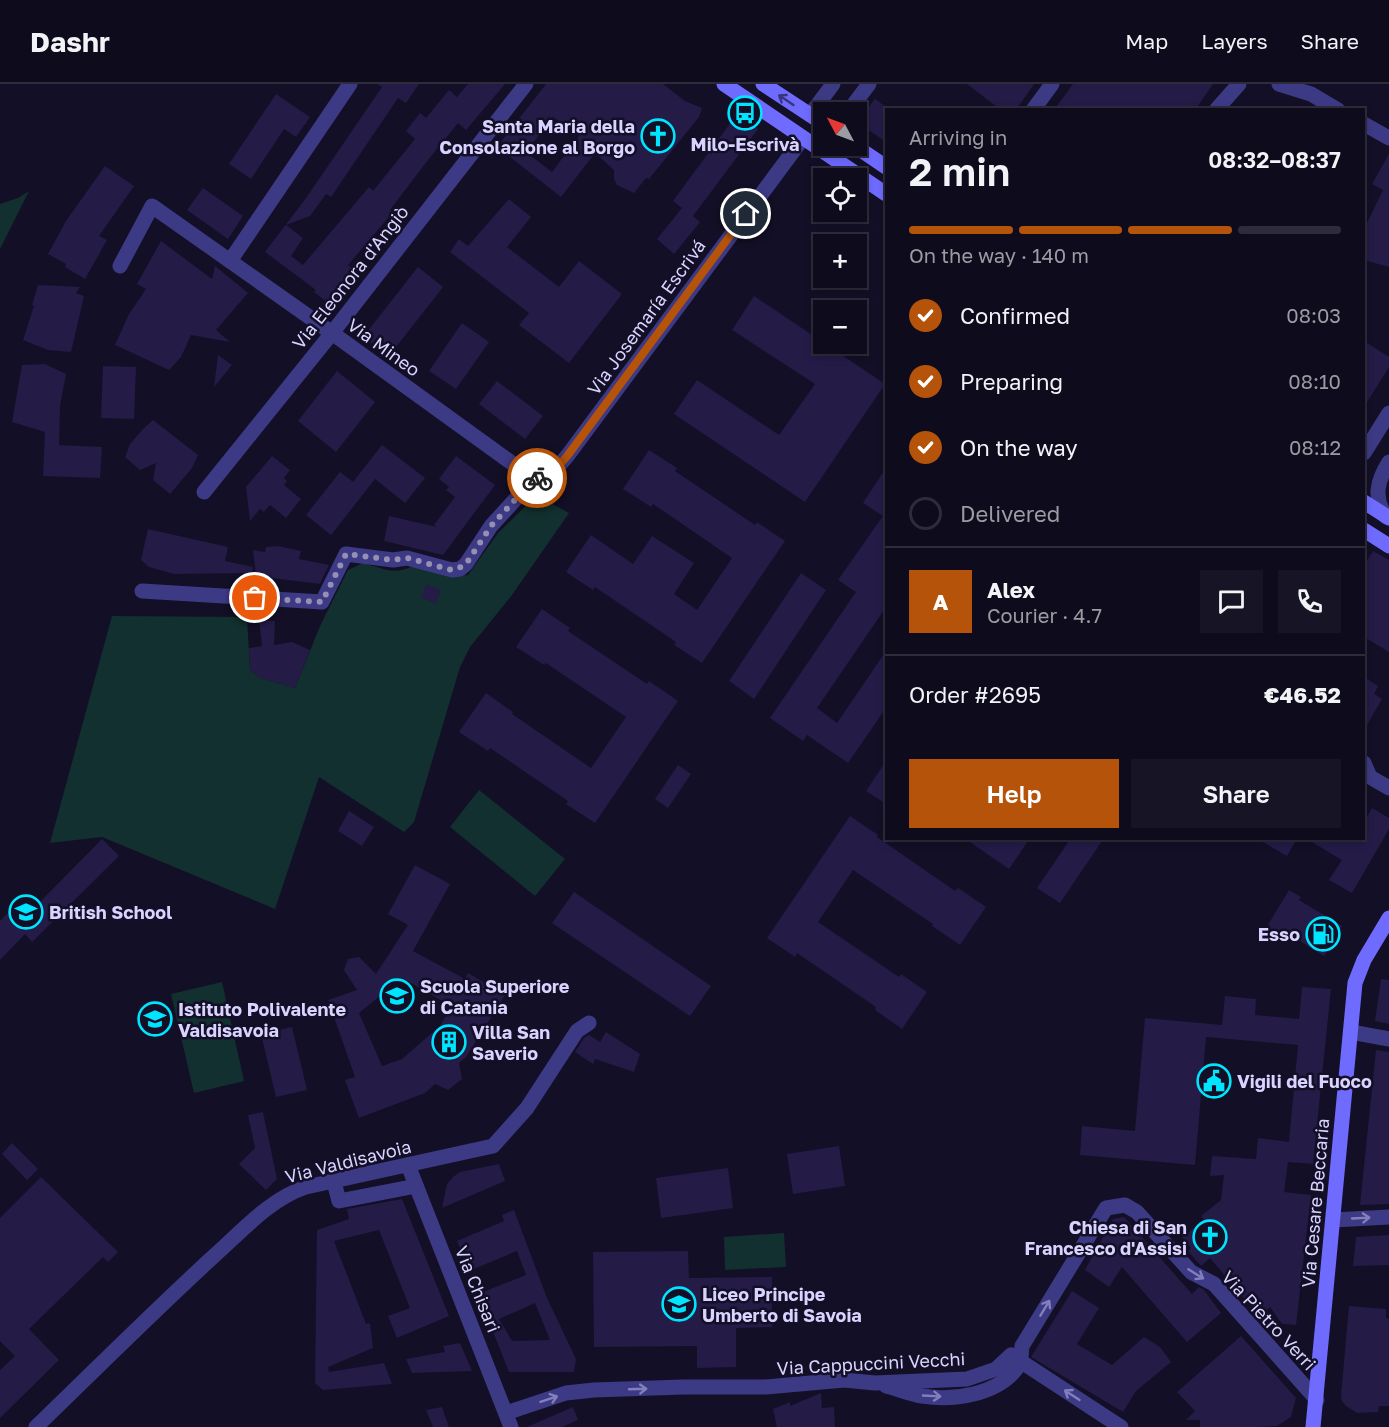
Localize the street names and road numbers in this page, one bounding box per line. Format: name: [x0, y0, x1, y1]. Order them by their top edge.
street label: Via Eleonora d'Angiò: [287, 201, 413, 353]
street label: Via Josemaría Escrivá: [582, 235, 710, 399]
street label: Via Mineo: [343, 313, 425, 381]
street label: Via Cesare Beccaria: [1297, 1117, 1333, 1289]
street label: Via Valdisavoia: [283, 1135, 413, 1187]
street label: Via Chisari: [451, 1243, 505, 1335]
street label: Via Pietro Verri: [1217, 1266, 1321, 1374]
street label: Via Cappuccini Vecchi: [776, 1347, 966, 1379]

